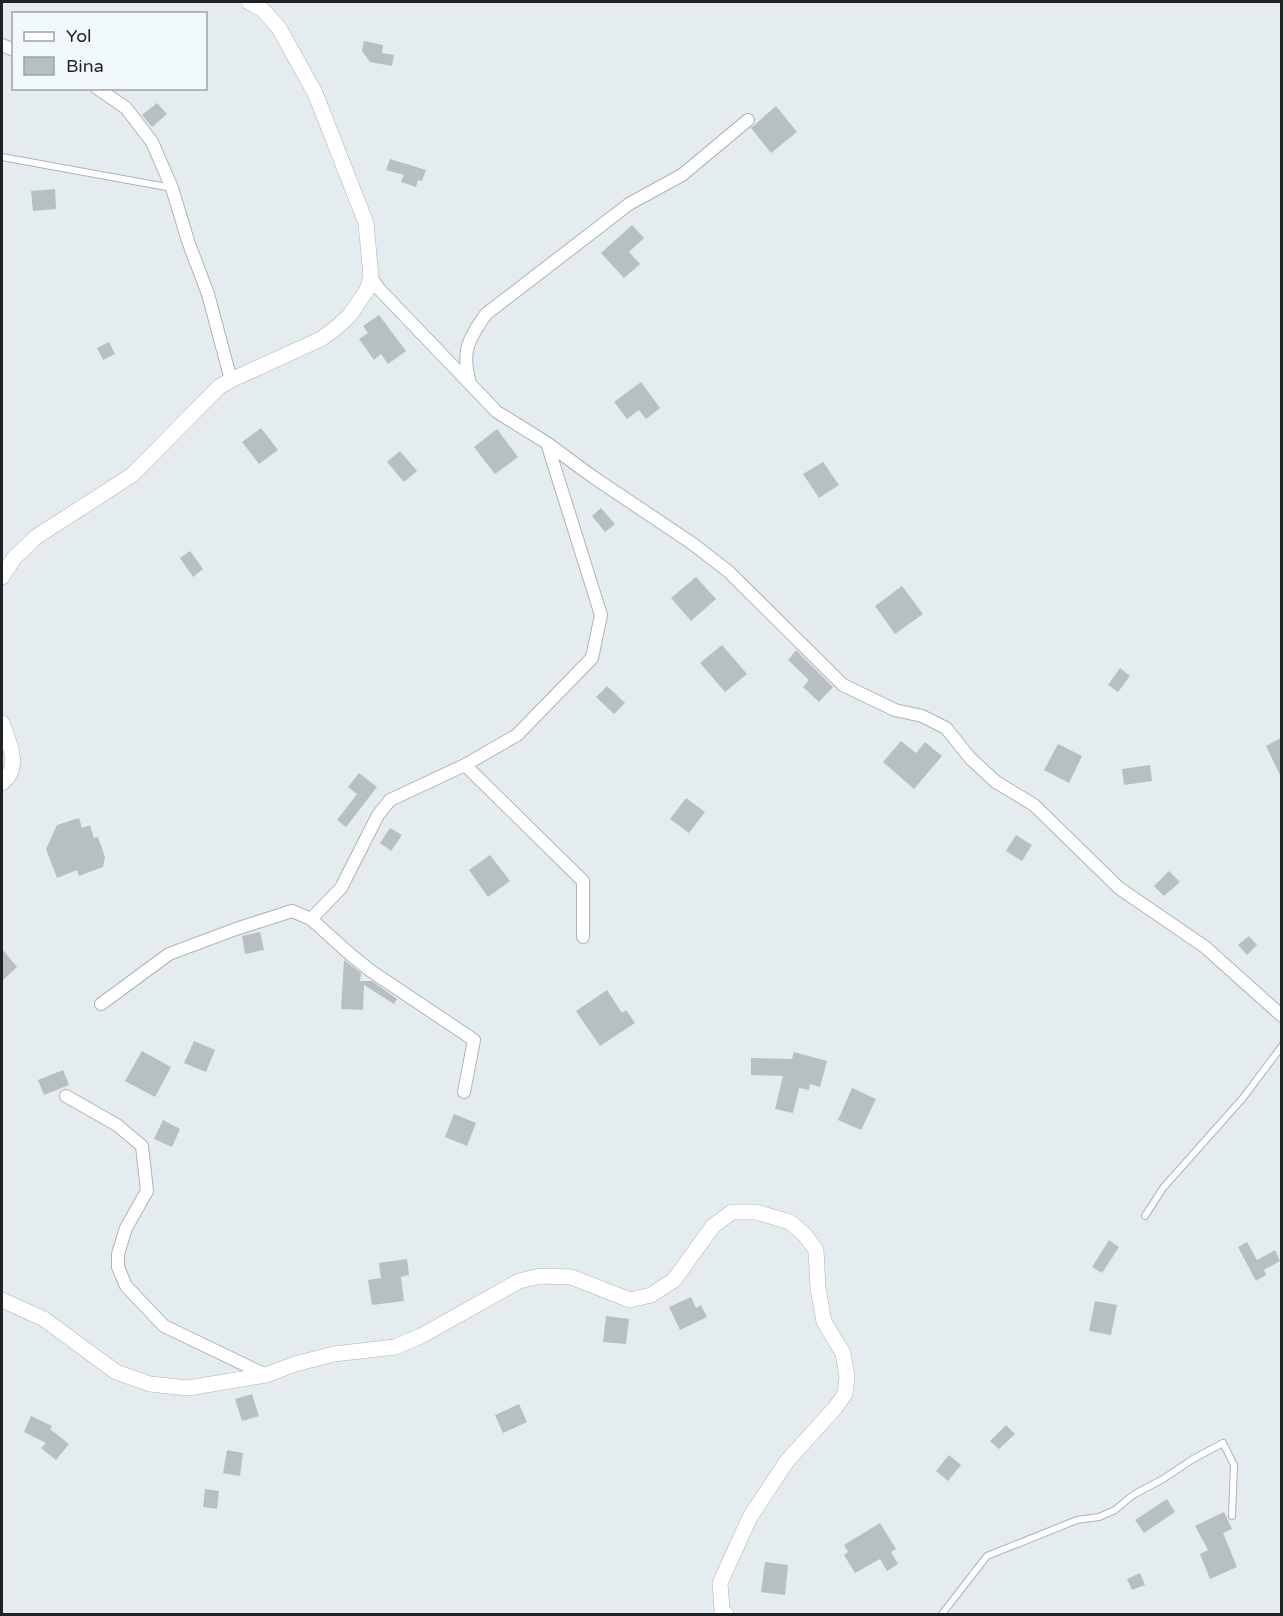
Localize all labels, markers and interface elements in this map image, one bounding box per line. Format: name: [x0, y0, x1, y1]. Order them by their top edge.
legend: [12, 12, 207, 90]
text: Yol: [66, 25, 92, 47]
text: Bina: [66, 55, 104, 77]

